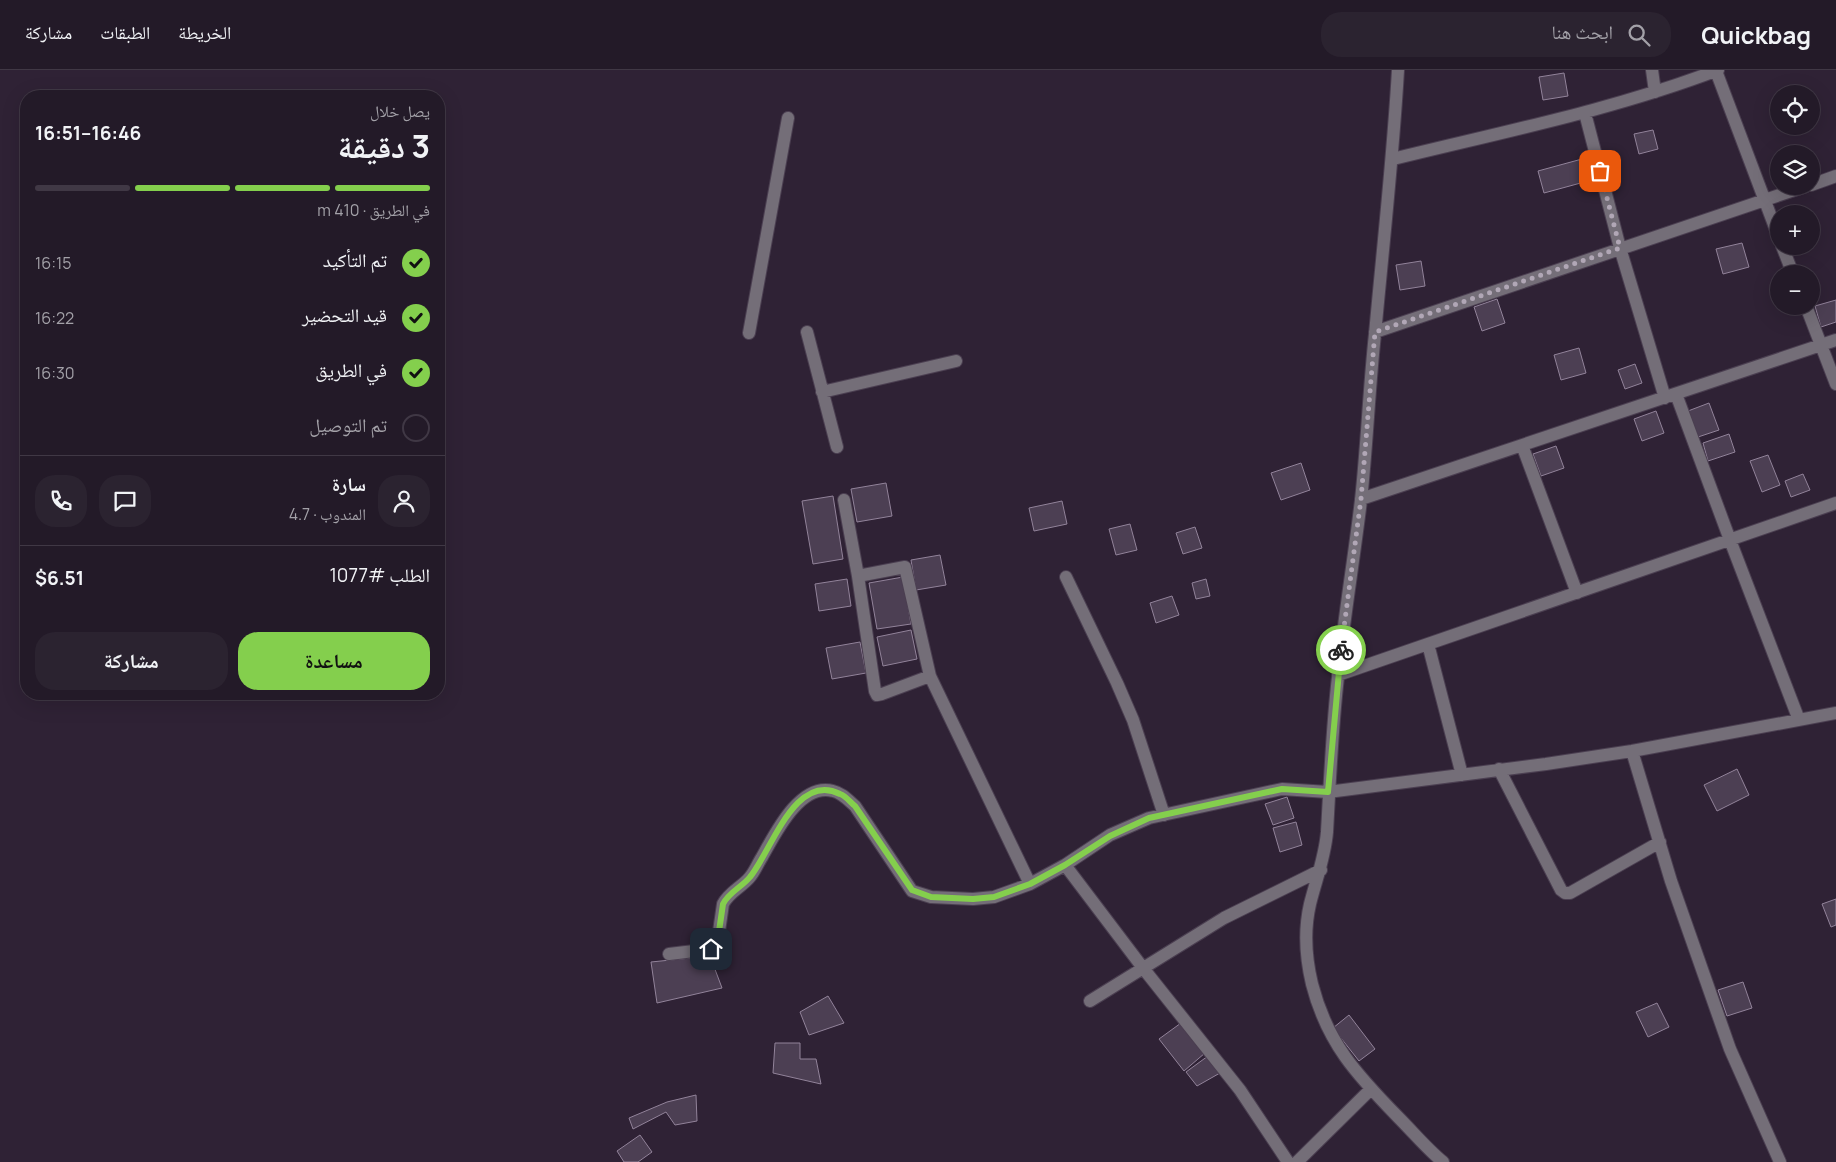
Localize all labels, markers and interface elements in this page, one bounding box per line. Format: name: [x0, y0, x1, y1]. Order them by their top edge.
search box: [1321, 12, 1671, 57]
text: Quickbag: [1701, 18, 1811, 51]
text: ابحث هنا: [1551, 19, 1613, 45]
text: مشاركة: [25, 20, 72, 44]
text: الطبقات: [100, 20, 150, 44]
text: الخريطة: [178, 20, 231, 44]
icon: search: [1625, 21, 1653, 49]
map controls: [1770, 85, 1820, 315]
button: locate: [1770, 85, 1820, 135]
text: يصل خلال: [370, 100, 430, 122]
text: 16:46–16:51: [35, 120, 141, 146]
text: 3 دقيقة: [338, 124, 430, 168]
button: layers: [1770, 145, 1820, 195]
pin: [1579, 150, 1621, 192]
icon: bag: [1586, 157, 1614, 185]
text: في الطريق · 410 m: [317, 199, 430, 221]
button: +: [1770, 205, 1820, 255]
text: تم التأكيد: [323, 247, 387, 273]
icon: check: [402, 249, 430, 277]
text: 16:15: [35, 252, 71, 274]
button: −: [1770, 265, 1820, 315]
text: قيد التحضير: [302, 302, 387, 328]
icon: check: [402, 304, 430, 332]
text: 16:22: [35, 307, 74, 329]
text: في الطريق: [315, 357, 387, 383]
icon: check: [402, 359, 430, 387]
text: 16:30: [35, 362, 75, 384]
text: تم التوصيل: [309, 412, 387, 438]
text: سارة: [332, 471, 366, 497]
button: phone: [35, 475, 87, 527]
button: chat: [99, 475, 151, 527]
button: person: [378, 475, 430, 527]
text: المندوب · 4.7: [289, 503, 366, 525]
text: الطلب #1077: [329, 562, 430, 588]
text: $6.51: [35, 565, 84, 591]
courier: [1316, 625, 1366, 675]
button: مشاركة: [35, 632, 228, 690]
button: مساعدة: [238, 632, 430, 690]
icon: bike: [1327, 636, 1355, 664]
pin: [690, 928, 732, 970]
icon: home: [697, 935, 725, 963]

